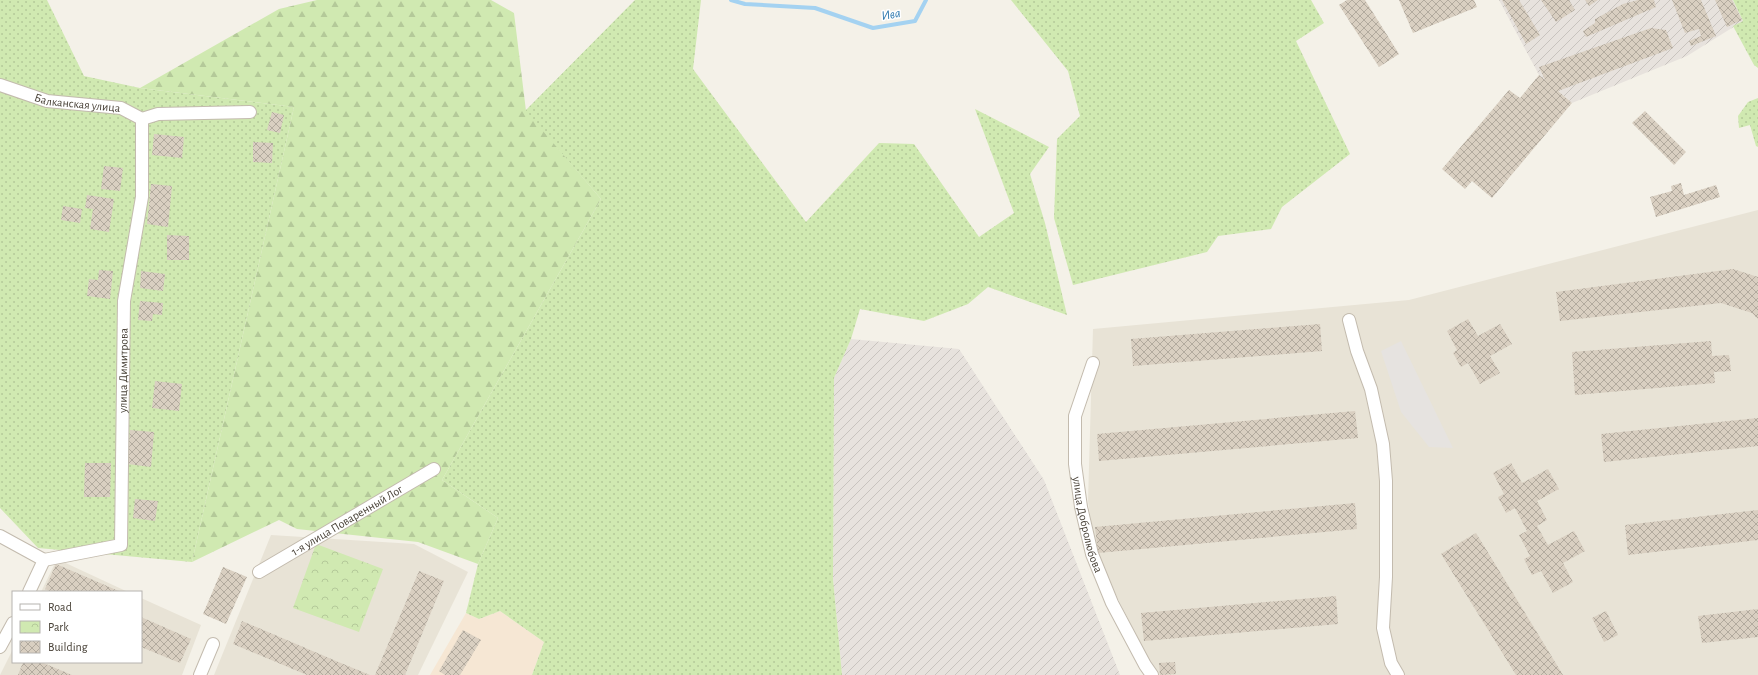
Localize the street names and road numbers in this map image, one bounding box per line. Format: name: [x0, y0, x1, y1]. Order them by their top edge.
street label: Балканская улица: [33, 91, 121, 114]
street label: улица Димитрова: [117, 327, 130, 414]
street label: улица Добролюбова: [1070, 475, 1105, 575]
street label: 1-я улица Поваренный Лог: [289, 482, 405, 558]

